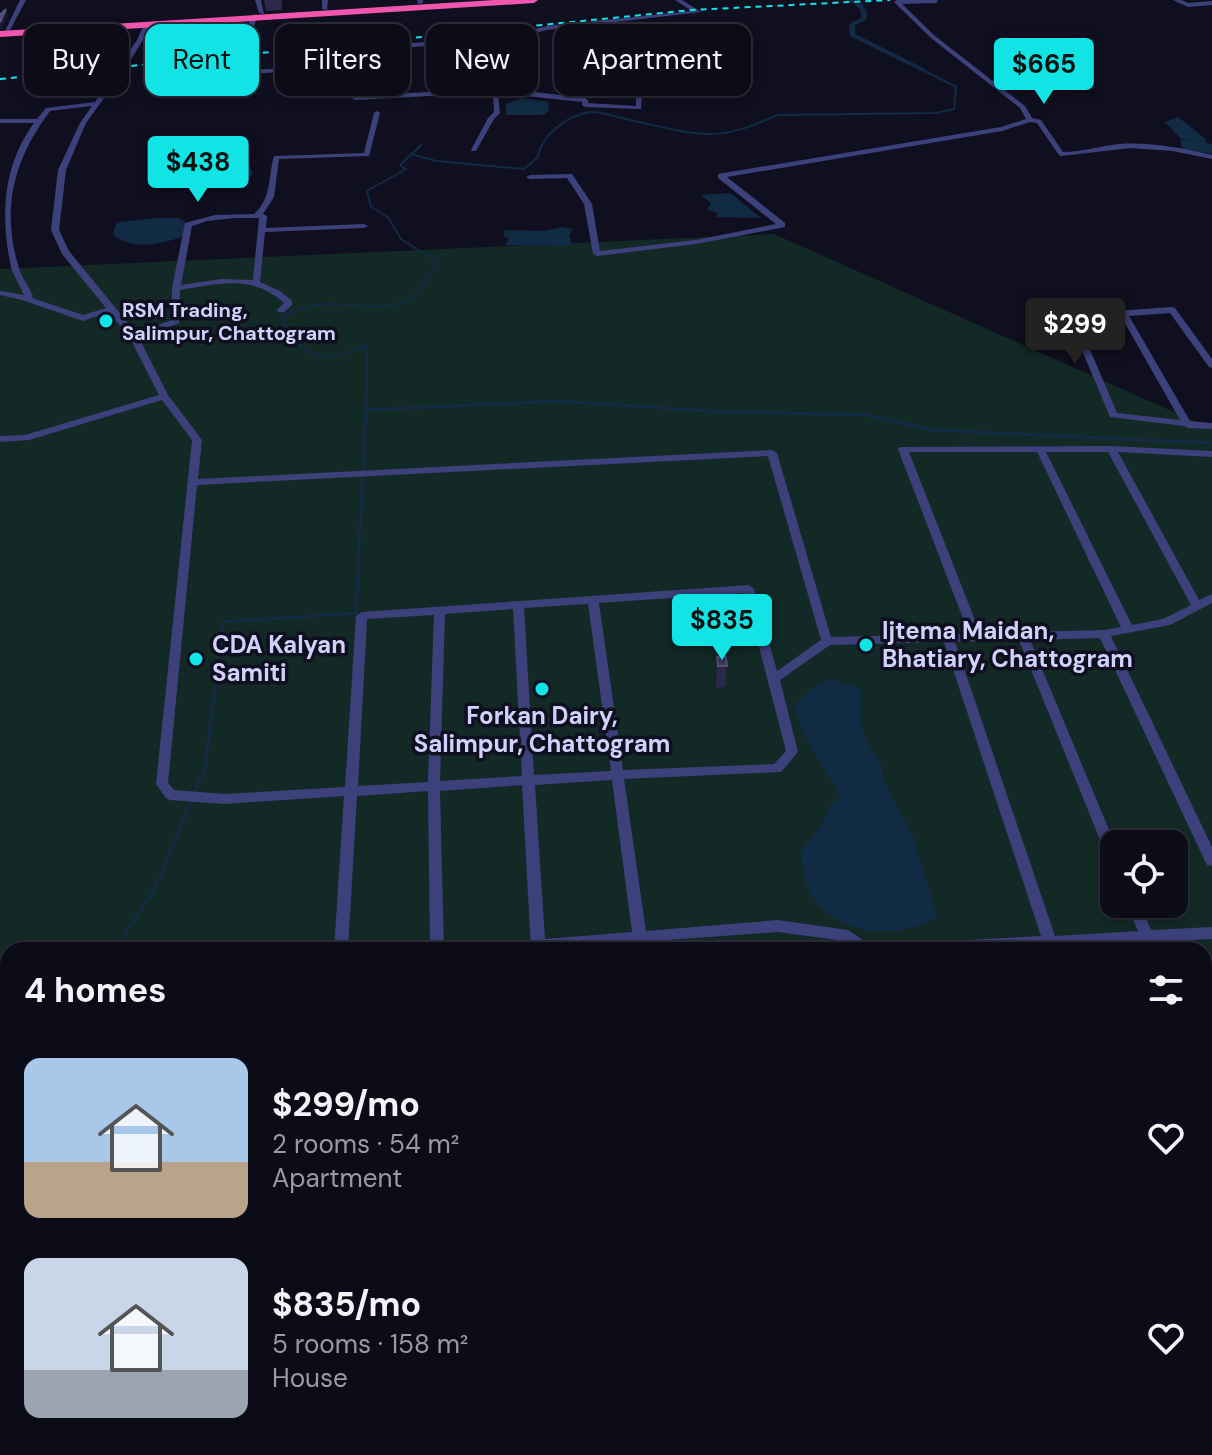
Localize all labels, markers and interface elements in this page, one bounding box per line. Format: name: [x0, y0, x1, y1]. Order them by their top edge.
chip: Buy: [24, 24, 129, 96]
chip: Rent: [145, 24, 259, 96]
chip: Filters: [275, 24, 410, 96]
chip: New: [426, 24, 538, 96]
chip: Apartment: [554, 24, 751, 96]
pin: $665: [997, 38, 1091, 106]
text: $665: [1012, 47, 1076, 81]
pin: $438: [151, 136, 245, 204]
text: $438: [166, 145, 230, 179]
place label: RSM Trading, Salimpur, Chattogram: [122, 297, 336, 346]
pin: $299: [1028, 298, 1122, 366]
text: $299: [1043, 307, 1107, 341]
marker: RSM Trading, Salimpur, Chattogram: [97, 312, 115, 330]
pin: $835: [675, 594, 769, 662]
text: $835: [690, 603, 754, 637]
place label: Ijtema Maidan, Bhatiary, Chattogram: [882, 615, 1133, 674]
place label: CDA Kalyan Samiti: [212, 629, 346, 688]
marker: Ijtema Maidan, Bhatiary, Chattogram: [857, 636, 875, 654]
marker: CDA Kalyan Samiti: [187, 650, 205, 668]
marker: Forkan Dairy, Salimpur, Chattogram: [533, 680, 551, 698]
place label: Forkan Dairy, Salimpur, Chattogram: [414, 700, 670, 759]
map controls: [1100, 830, 1188, 918]
button: locate: [1100, 830, 1188, 918]
text: 4 homes: [24, 968, 166, 1013]
icon: filters: [1144, 968, 1188, 1012]
text: $299/mo: [272, 1082, 420, 1127]
icon: home: [88, 1090, 184, 1186]
icon: heart: [1144, 1116, 1188, 1160]
text: 2 rooms · 54 m²: [272, 1127, 459, 1161]
text: Apartment: [272, 1161, 403, 1195]
text: $835/mo: [272, 1282, 421, 1327]
icon: home: [88, 1290, 184, 1386]
icon: heart: [1144, 1316, 1188, 1360]
text: 5 rooms · 158 m²: [272, 1327, 468, 1361]
text: House: [272, 1361, 348, 1395]

